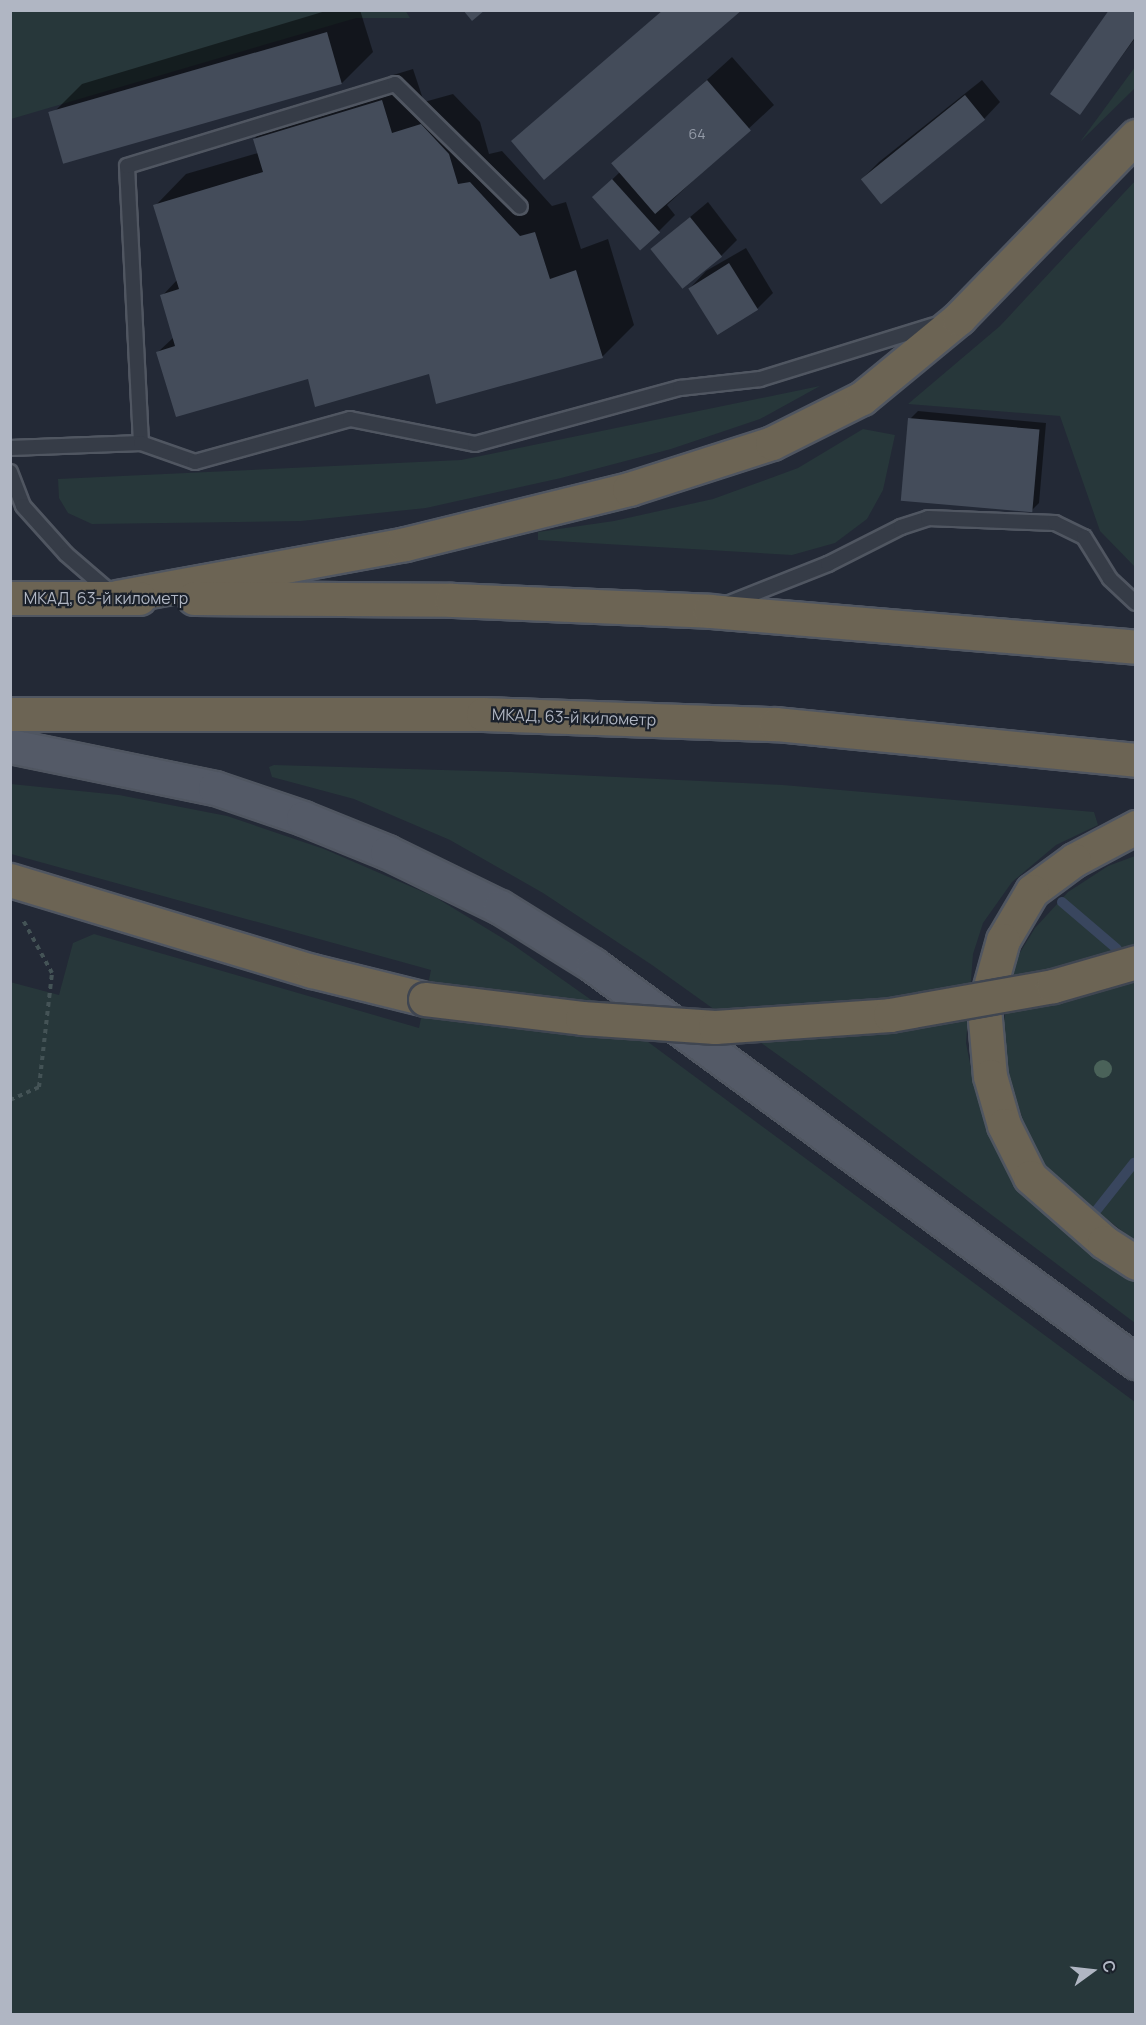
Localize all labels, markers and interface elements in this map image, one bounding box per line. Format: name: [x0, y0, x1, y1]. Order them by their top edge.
house number: 64: [689, 126, 705, 142]
street label: МКАД, 63-й километр: [24, 588, 188, 608]
street label: МКАД, 63-й километр: [492, 705, 656, 729]
north arrow: [1062, 1941, 1122, 2001]
text: С: [1097, 1958, 1122, 1975]

